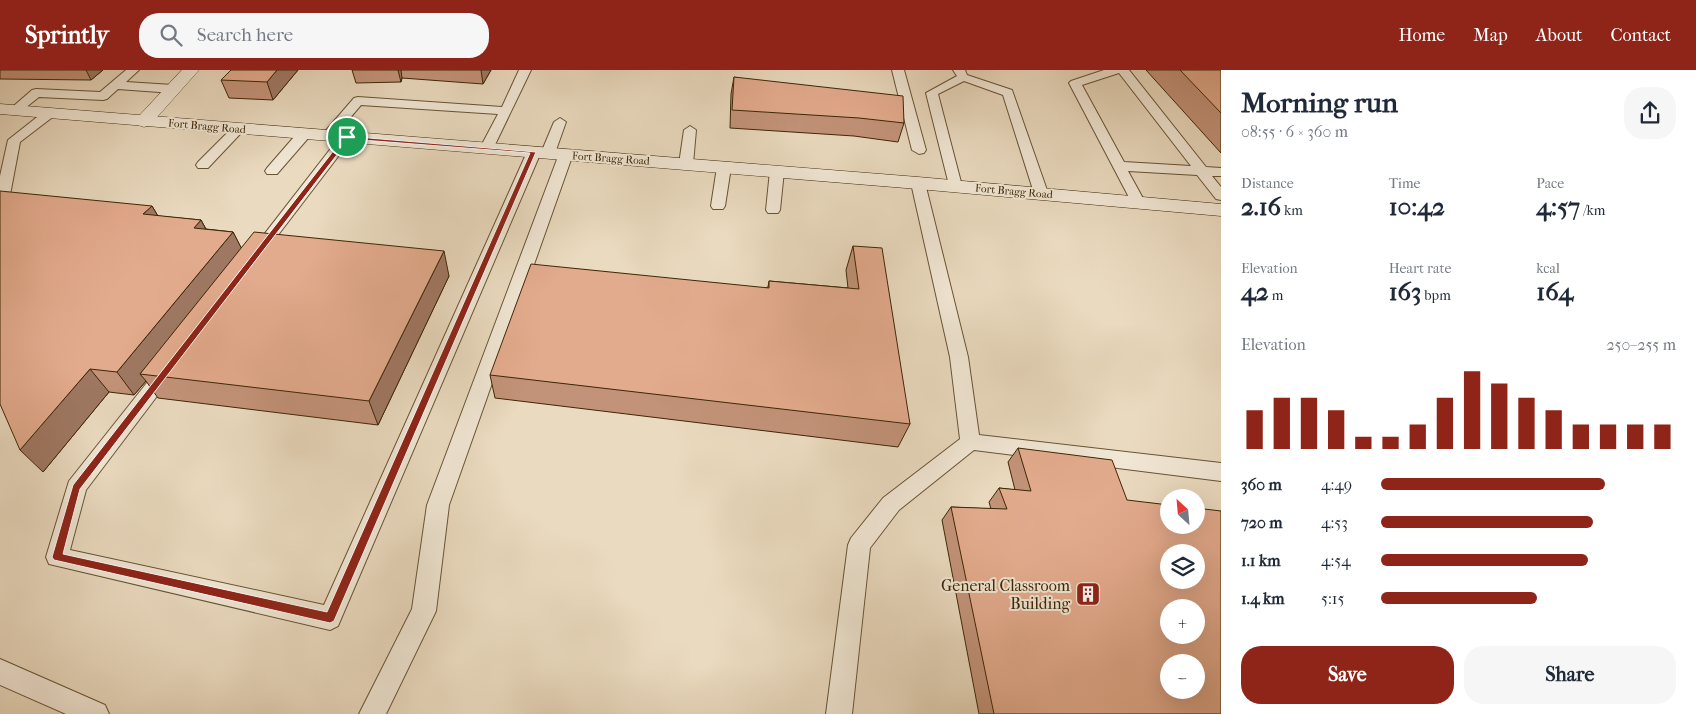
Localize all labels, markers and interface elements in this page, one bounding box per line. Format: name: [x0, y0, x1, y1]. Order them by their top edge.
search box: [139, 13, 489, 58]
text: Sprintly: [25, 21, 109, 49]
icon: search: [157, 21, 185, 49]
text: Search here: [197, 24, 293, 46]
text: Home: [1398, 25, 1445, 46]
text: Map: [1473, 25, 1508, 46]
text: About: [1536, 25, 1582, 46]
text: Contact: [1610, 25, 1671, 46]
text: Morning run: [1241, 86, 1398, 119]
button: share: [1624, 87, 1676, 139]
pin: [326, 116, 368, 158]
street label: Fort Bragg Road: [168, 117, 247, 136]
text: 08:55 · 6 × 360 m: [1241, 122, 1348, 141]
icon: arrive: [333, 123, 361, 151]
street label: Fort Bragg Road: [572, 149, 651, 168]
text: Distance: [1241, 175, 1294, 192]
text: Time: [1389, 175, 1420, 192]
text: Pace: [1536, 175, 1564, 192]
street label: Fort Bragg Road: [975, 182, 1054, 201]
text: 2.16: [1241, 192, 1281, 221]
text: 10:42: [1389, 192, 1445, 221]
text: 4:57: [1536, 192, 1580, 221]
text: km: [1281, 202, 1303, 219]
text: /km: [1580, 202, 1605, 219]
text: Elevation: [1241, 260, 1298, 277]
text: Heart rate: [1389, 260, 1451, 277]
text: kcal: [1536, 260, 1560, 277]
text: 42: [1241, 277, 1269, 306]
text: 163: [1389, 277, 1421, 306]
text: 164: [1536, 277, 1573, 306]
text: m: [1269, 287, 1283, 304]
text: bpm: [1421, 287, 1451, 304]
text: Elevation: [1241, 335, 1306, 354]
text: 250–255 m: [1606, 335, 1676, 354]
text: 360 m: [1241, 475, 1282, 494]
text: 4:49: [1321, 475, 1352, 494]
north arrow: [1160, 489, 1205, 534]
map controls: [1160, 489, 1205, 699]
text: 720 m: [1241, 513, 1282, 532]
text: 4:53: [1321, 513, 1348, 532]
button: layers: [1160, 544, 1205, 589]
text: 1.1 km: [1241, 551, 1280, 570]
text: 4:54: [1321, 551, 1351, 570]
place label: General Classroom Building: [941, 576, 1071, 613]
building icon: General Classroom Building: [1075, 581, 1101, 607]
text: 1.4 km: [1241, 589, 1285, 608]
text: 5:15: [1321, 589, 1344, 608]
button: +: [1160, 599, 1205, 644]
button: Save: [1241, 646, 1454, 704]
button: Share: [1464, 646, 1676, 704]
button: −: [1160, 654, 1205, 699]

